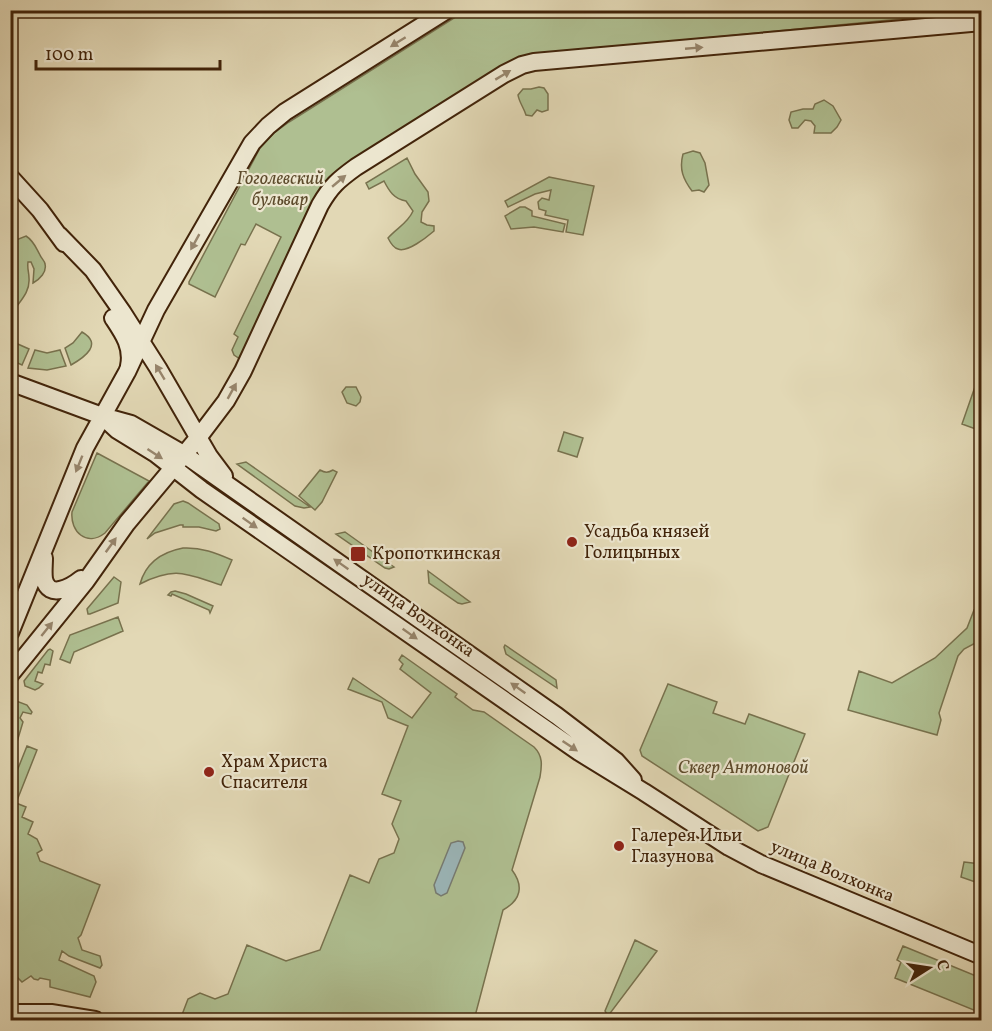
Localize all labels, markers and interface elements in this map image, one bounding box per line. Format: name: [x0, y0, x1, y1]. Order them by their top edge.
scale bar: [36, 33, 220, 71]
one-way arrow: [390, 36, 406, 47]
text: 100 m: [45, 43, 94, 68]
one-way arrow: [685, 43, 704, 53]
one-way arrow: [495, 69, 511, 80]
park label: Гоголевский бульвар: [236, 167, 324, 213]
one-way arrow: [331, 174, 347, 187]
one-way arrow: [190, 234, 200, 251]
one-way arrow: [154, 364, 165, 380]
one-way arrow: [227, 382, 237, 399]
one-way arrow: [147, 448, 163, 459]
one-way arrow: [74, 455, 83, 473]
one-way arrow: [241, 517, 257, 529]
place label: Усадьба князей Голицыных: [584, 520, 710, 566]
marker: Усадьба князей Голицыных: [565, 535, 579, 549]
one-way arrow: [105, 537, 116, 553]
place label: Кропоткинская: [372, 542, 501, 567]
marker: Кропоткинская: [349, 545, 367, 563]
one-way arrow: [334, 558, 350, 570]
street label: улица Волхонка: [357, 568, 479, 664]
one-way arrow: [40, 621, 53, 637]
one-way arrow: [402, 628, 418, 639]
one-way arrow: [510, 683, 526, 694]
one-way arrow: [562, 740, 578, 751]
place label: Храм Христа Спасителя: [221, 750, 328, 796]
park label: Сквер Антоновой: [678, 756, 808, 781]
marker: Храм Христа Спасителя: [202, 765, 216, 779]
place label: Галерея Ильи Глазунова: [631, 824, 742, 870]
street label: улица Волхонка: [766, 835, 898, 909]
marker: Галерея Ильи Глазунова: [612, 839, 626, 853]
north arrow: [899, 938, 959, 998]
text: С: [930, 958, 954, 973]

